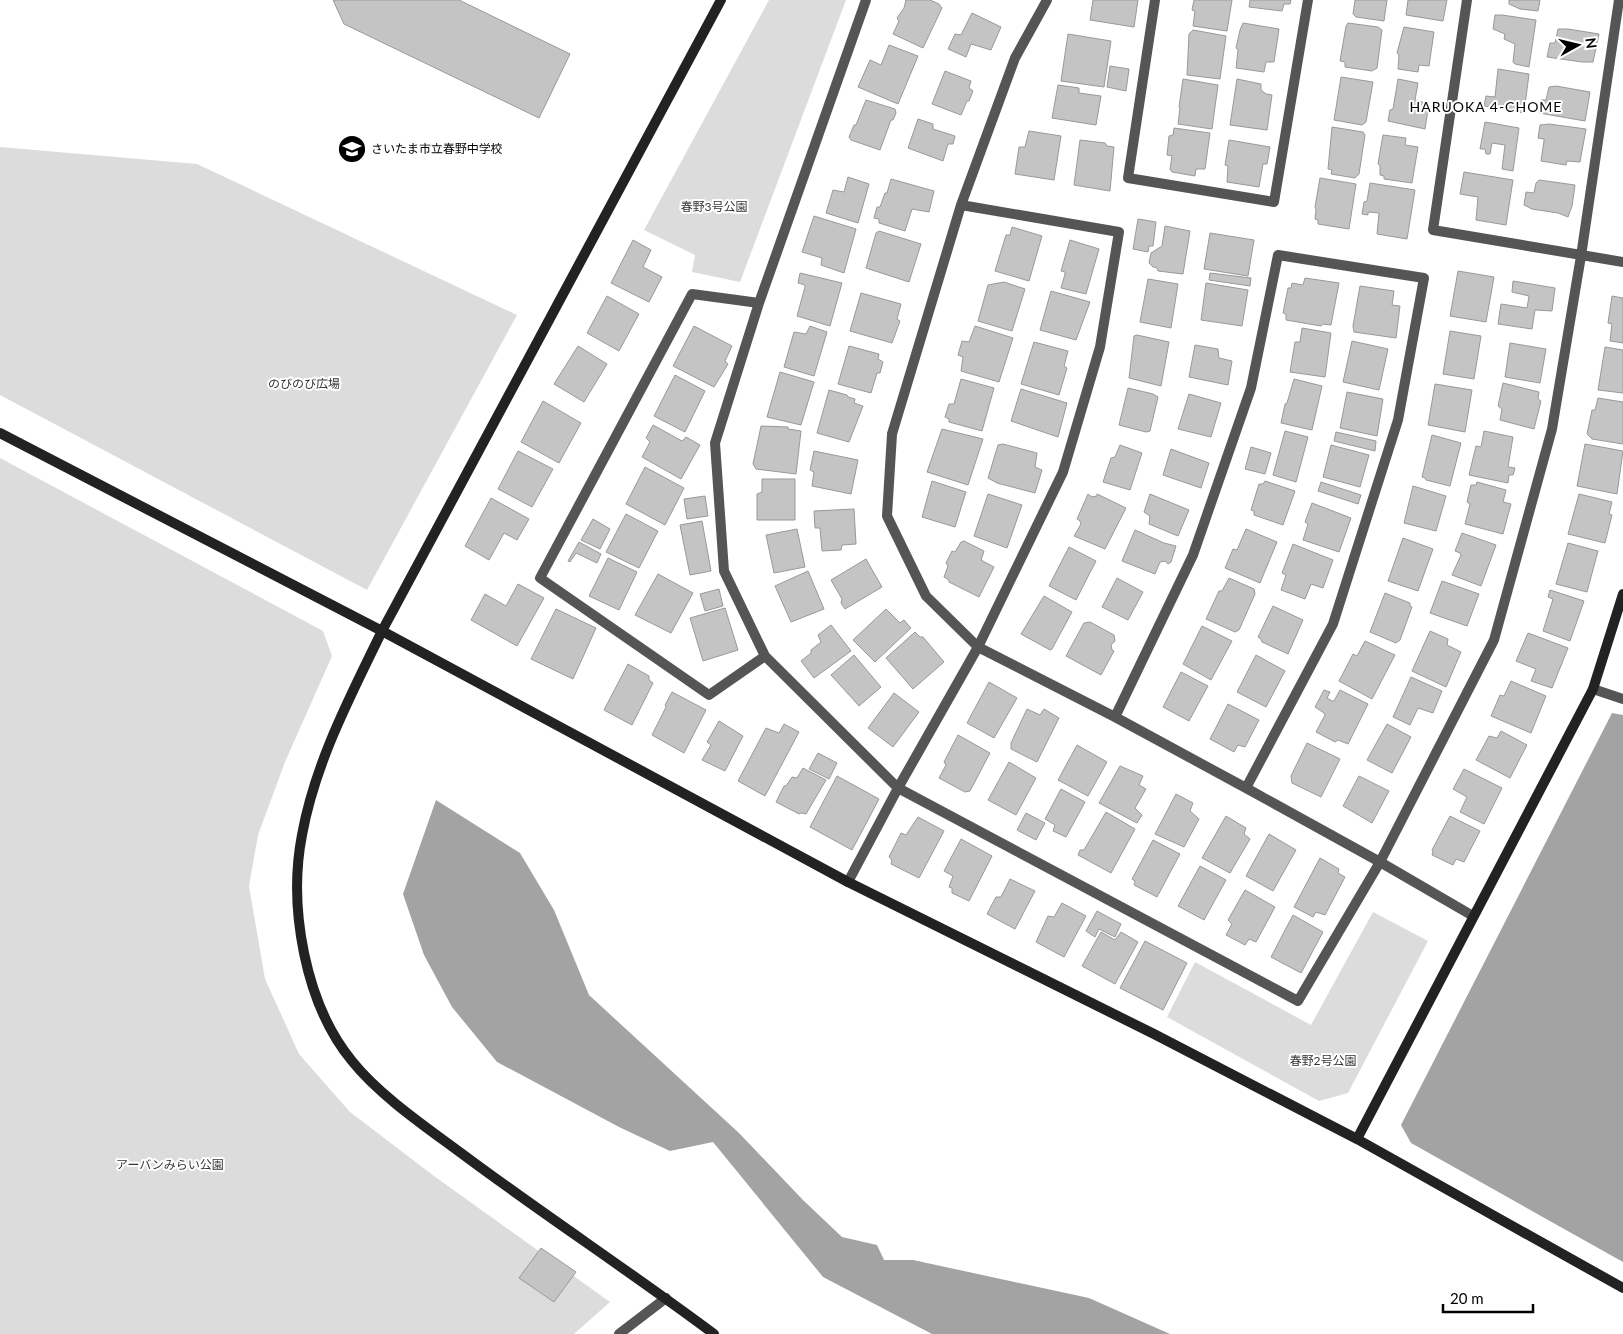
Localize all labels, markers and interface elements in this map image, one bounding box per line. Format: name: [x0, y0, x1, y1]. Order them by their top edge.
north arrow: [1553, 20, 1603, 70]
text: N: [1582, 37, 1601, 50]
district label: HARUOKA 4-CHOME: [1410, 98, 1562, 115]
school or university icon: さいたま市立春野中学校: [337, 134, 367, 164]
place label: さいたま市立春野中学校: [371, 141, 503, 156]
park label: 春野3号公園: [681, 199, 747, 214]
park label: のびのび広場: [268, 376, 340, 391]
park label: 春野2号公園: [1290, 1053, 1356, 1068]
park label: アーバンみらい公園: [116, 1157, 224, 1172]
scale bar: [1443, 1282, 1533, 1314]
text: 20 m: [1450, 1289, 1484, 1307]

